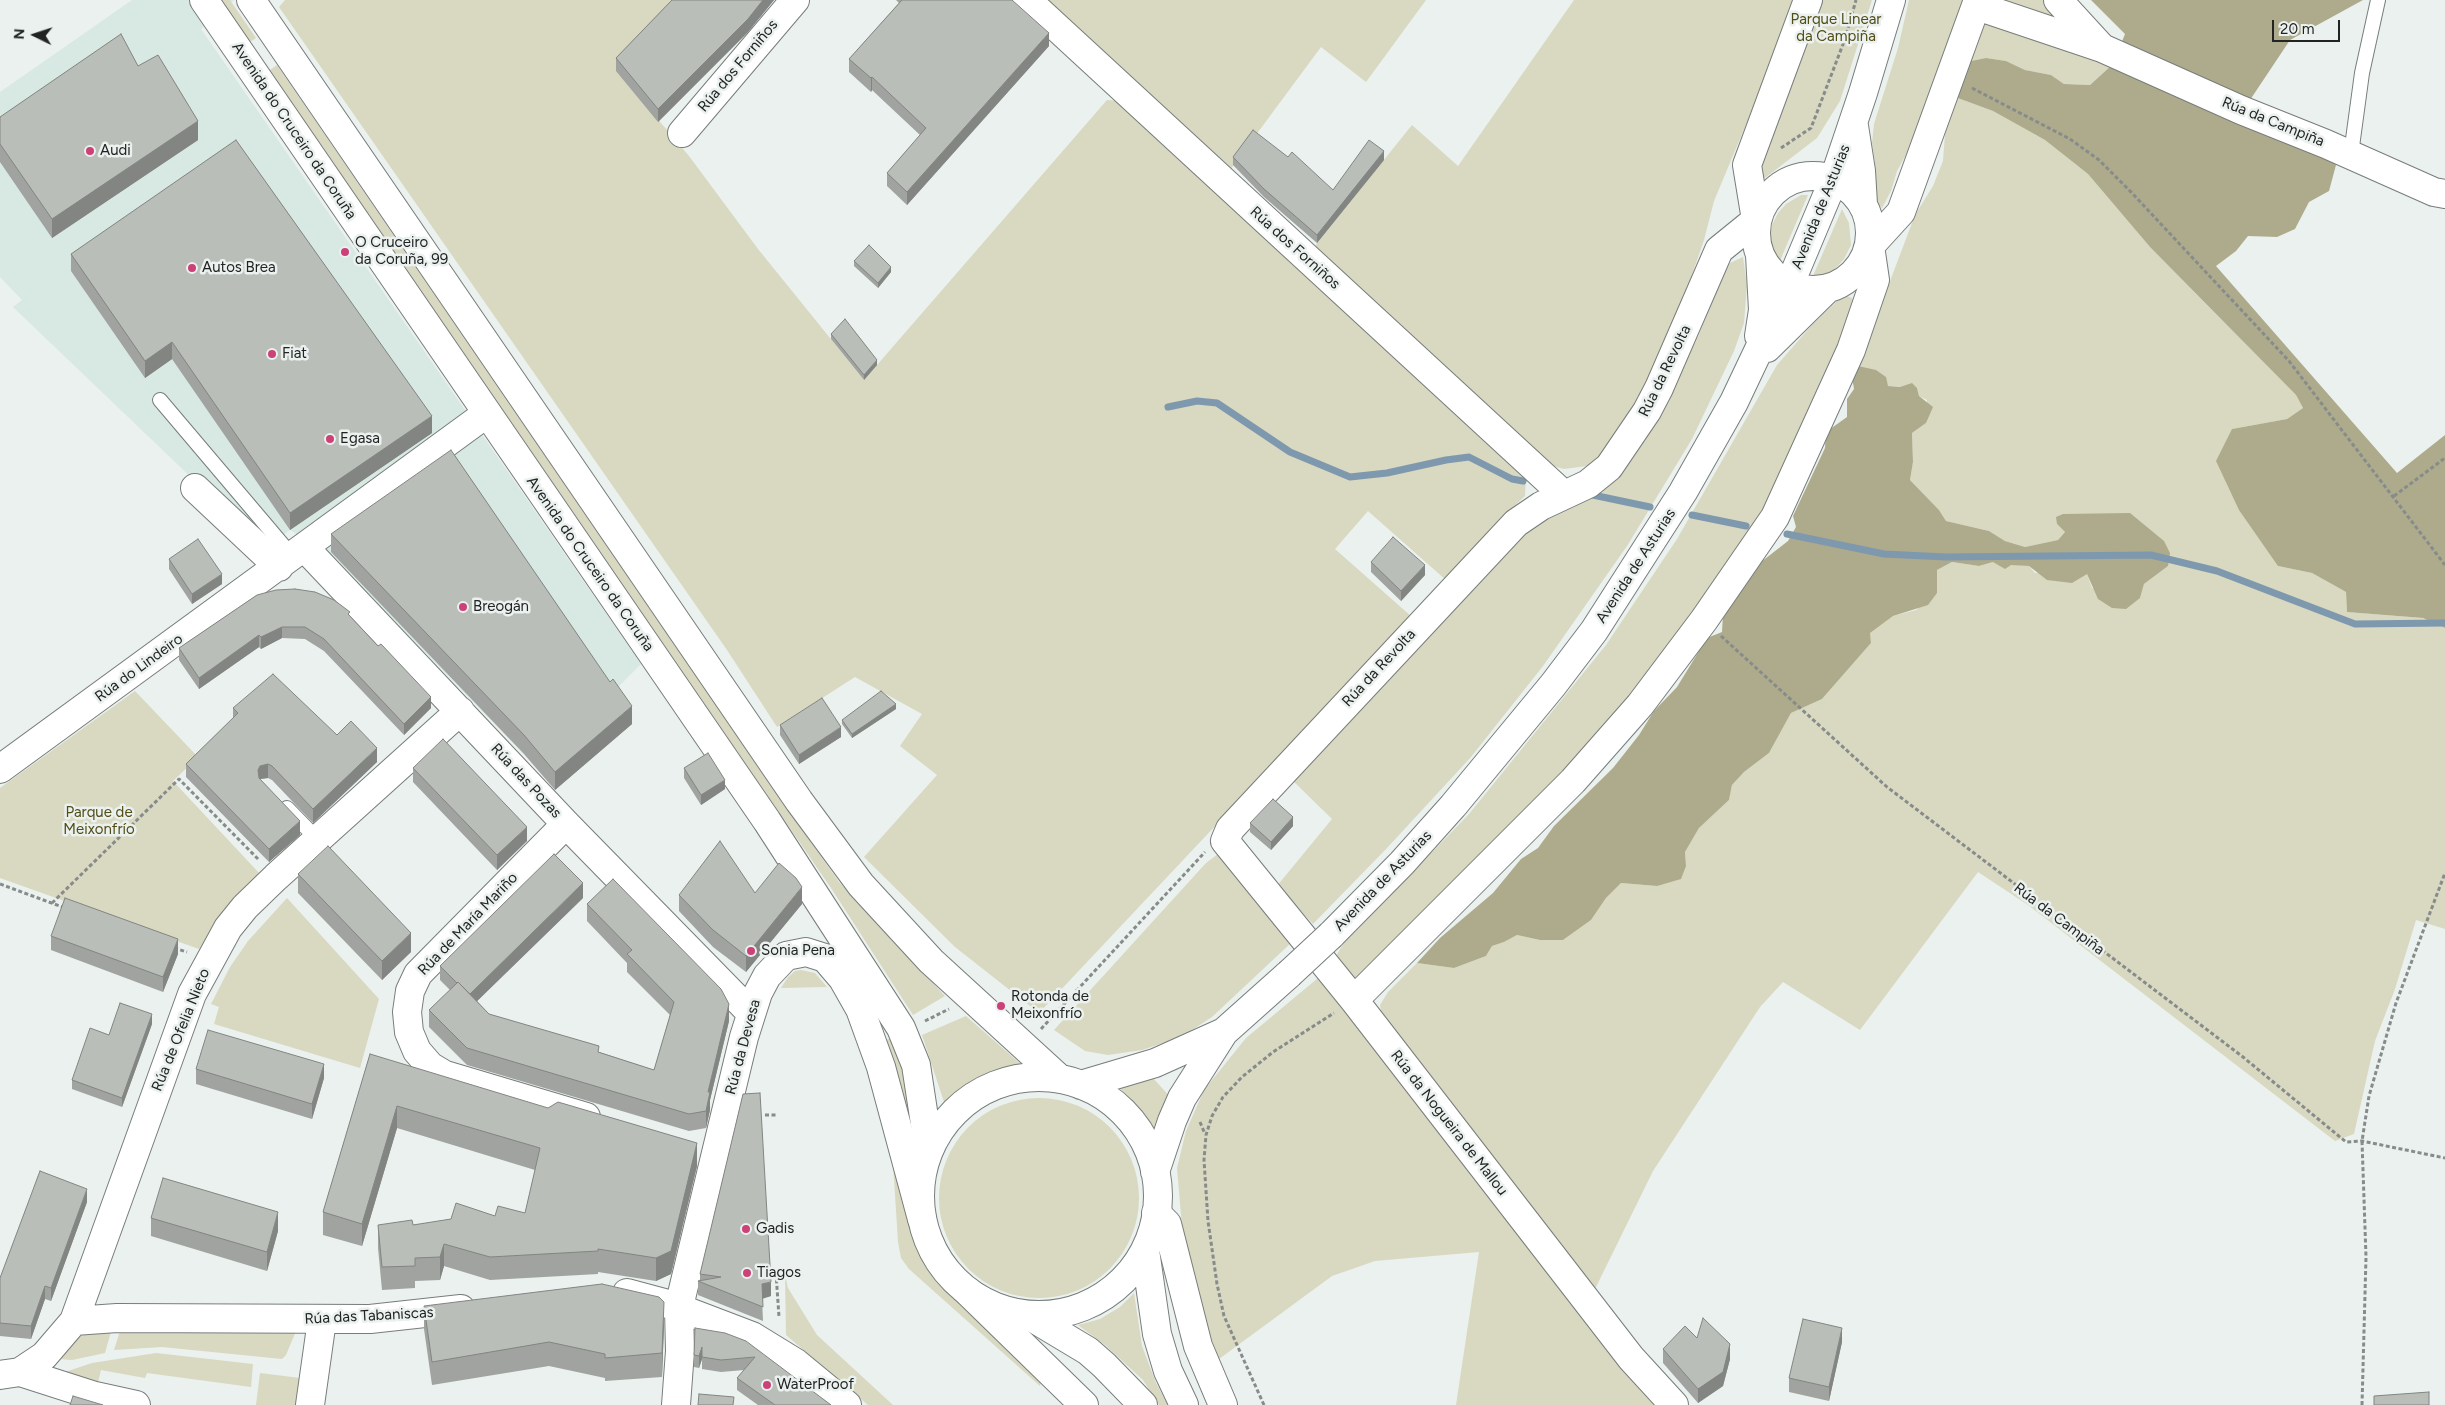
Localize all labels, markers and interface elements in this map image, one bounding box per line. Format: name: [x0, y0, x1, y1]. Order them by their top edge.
north arrow: [10, 10, 60, 60]
scale bar: [2275, 10, 2342, 42]
park label: Parque Linear da Campiña: [1791, 11, 1881, 46]
street label: Rúa dos Forniños: [694, 16, 782, 116]
text: 20 m: [2280, 20, 2314, 38]
text: N: [11, 28, 28, 40]
street label: Avenida do Cruceiro da Coruña: [228, 39, 360, 223]
street label: Rúa da Campiña: [2219, 93, 2327, 151]
place label: Audi: [100, 142, 131, 160]
street label: Avenida de Asturias: [1788, 142, 1854, 272]
marker: Audi: [84, 145, 96, 157]
street label: Rúa dos Forniños: [1246, 203, 1344, 293]
place label: O Cruceiro da Coruña, 99: [355, 234, 448, 269]
marker: O Cruceiro da Coruña, 99: [339, 246, 351, 258]
place label: Autos Brea: [202, 259, 276, 277]
marker: Autos Brea: [186, 262, 198, 274]
street label: Rúa da Revolta: [1635, 322, 1695, 420]
place label: Fiat: [282, 345, 307, 363]
marker: Fiat: [266, 348, 278, 360]
place label: Egasa: [340, 430, 380, 448]
marker: Egasa: [324, 433, 336, 445]
street label: Avenida do Cruceiro da Coruña: [523, 473, 657, 655]
street label: Avenida de Asturias: [1592, 505, 1680, 627]
place label: Breogán: [473, 598, 529, 616]
marker: Breogán: [457, 601, 469, 613]
street label: Rúa da Revolta: [1338, 625, 1420, 711]
street label: Rúa do Lindeiro: [92, 630, 186, 706]
street label: Rúa das Pozas: [487, 740, 565, 822]
park label: Parque de Meixonfrío: [63, 804, 135, 839]
street label: Avenida de Asturias: [1330, 827, 1436, 935]
street label: Rúa de María Mariño: [414, 869, 522, 979]
street label: Rúa da Campiña: [2010, 879, 2108, 959]
place label: Sonia Pena: [761, 942, 835, 960]
marker: Sonia Pena: [745, 945, 757, 957]
street label: Rúa de Ofelia Nieto: [148, 966, 214, 1094]
place label: Rotonda de Meixonfrío: [1011, 988, 1089, 1023]
street label: Rúa da Devesa: [722, 997, 764, 1097]
marker: Rotonda de Meixonfrío: [995, 1000, 1007, 1012]
street label: Rúa da Nogueira de Mallou: [1387, 1047, 1511, 1199]
place label: Gadis: [756, 1220, 794, 1238]
marker: Gadis: [740, 1223, 752, 1235]
place label: Tiagos: [757, 1264, 801, 1282]
marker: Tiagos: [741, 1267, 753, 1279]
street label: Rúa das Tabaniscas: [304, 1304, 434, 1328]
place label: WaterProof: [777, 1376, 854, 1394]
marker: WaterProof: [761, 1379, 773, 1391]

